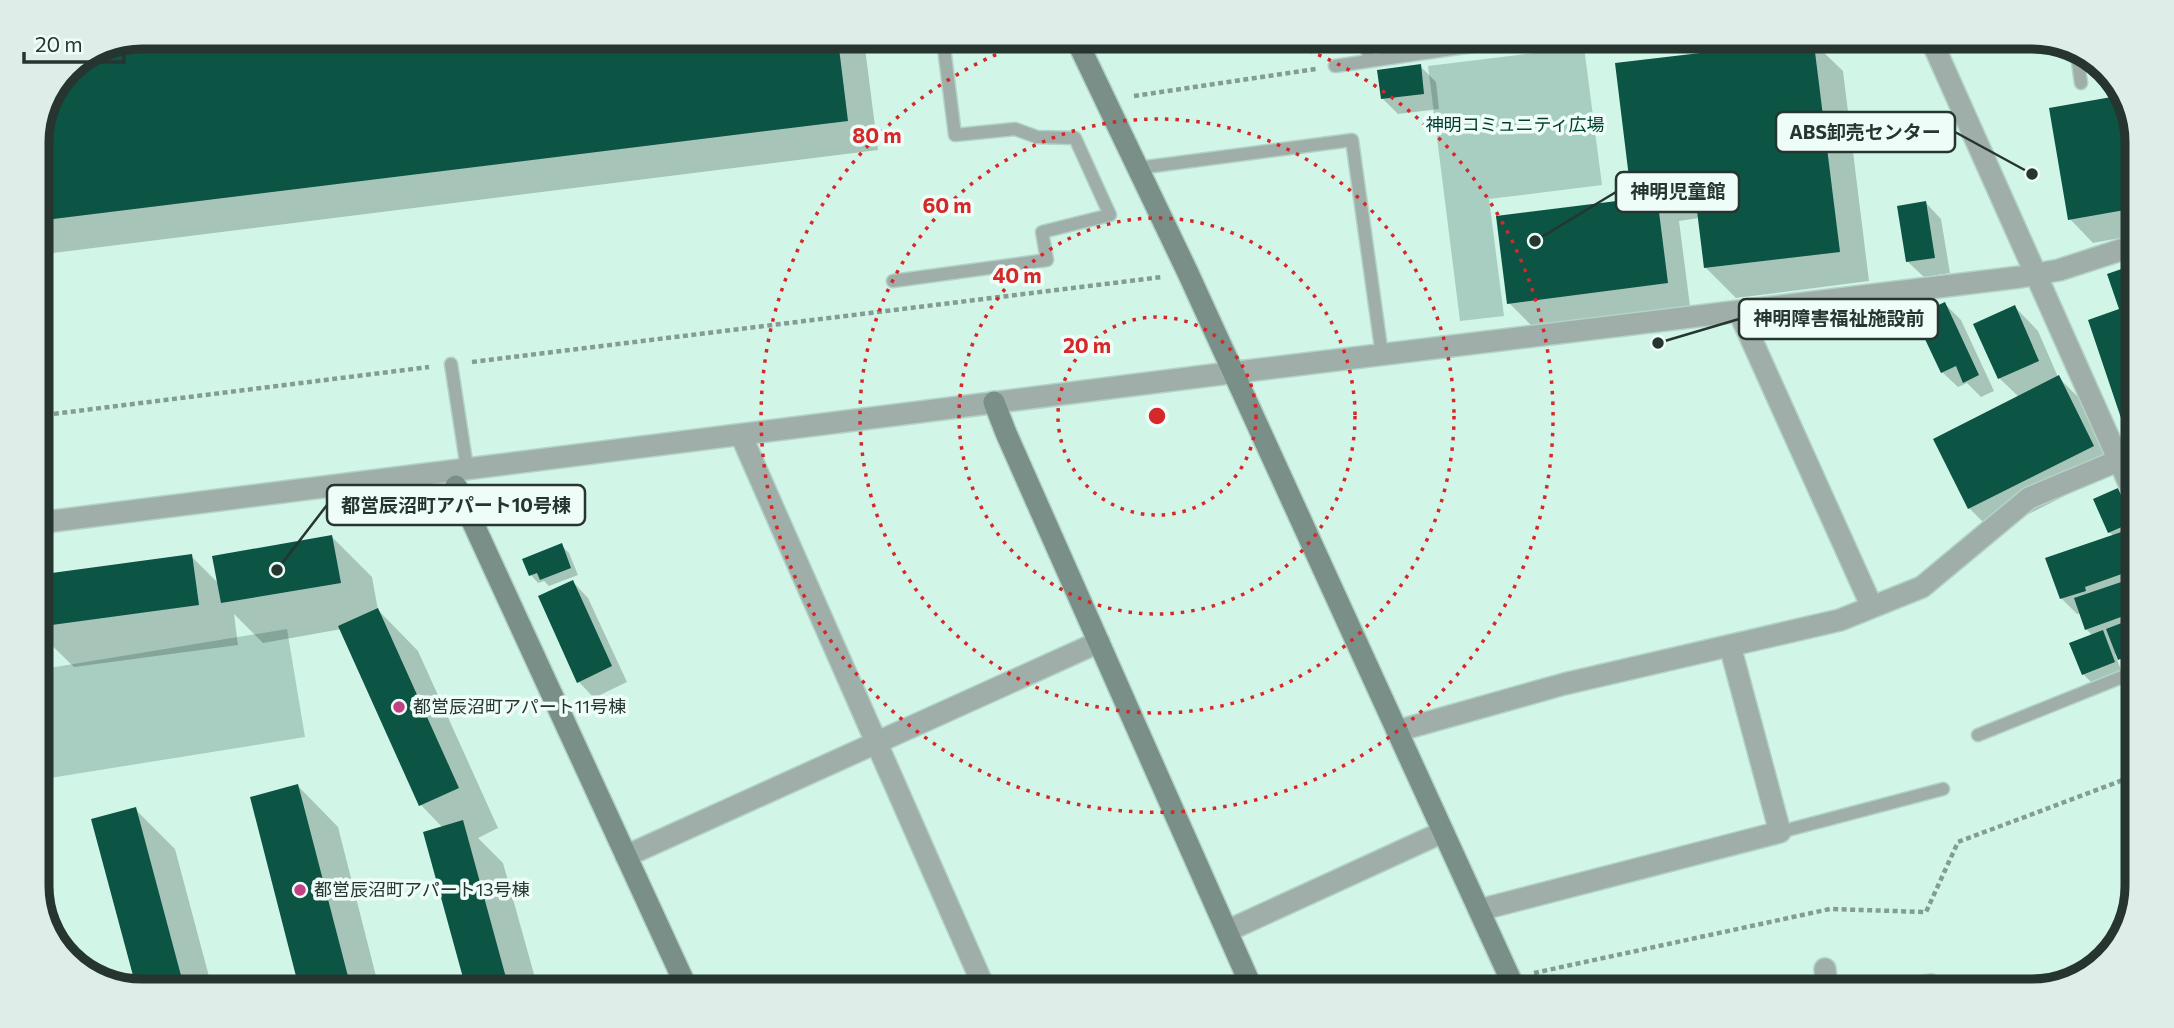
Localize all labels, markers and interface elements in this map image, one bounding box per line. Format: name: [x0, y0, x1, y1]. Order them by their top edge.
scale bar: [24, 21, 124, 65]
text: 20 m: [35, 31, 83, 56]
callout: ABS卸売センター: [1776, 112, 1955, 152]
park label: 神明コミュニティ広場: [1426, 113, 1604, 135]
text: ABS卸売センター: [1789, 120, 1941, 143]
text: 80 m: [852, 122, 902, 147]
callout: 神明児童館: [1616, 172, 1739, 212]
text: 神明児童館: [1630, 179, 1726, 202]
text: 60 m: [922, 192, 972, 217]
text: 40 m: [992, 262, 1042, 287]
callout: 神明障害福祉施設前: [1739, 299, 1938, 339]
text: 神明障害福祉施設前: [1753, 306, 1925, 329]
text: 20 m: [1063, 332, 1111, 357]
centre of rings: [1145, 404, 1169, 428]
callout: 都営辰沼町アパート10号棟: [327, 485, 585, 525]
text: 都営辰沼町アパート10号棟: [341, 493, 571, 516]
place label: 都営辰沼町アパート11号棟: [413, 695, 626, 717]
marker: 都営辰沼町アパート11号棟: [391, 699, 407, 715]
place label: 都営辰沼町アパート13号棟: [314, 878, 530, 900]
marker: 都営辰沼町アパート13号棟: [292, 882, 308, 898]

